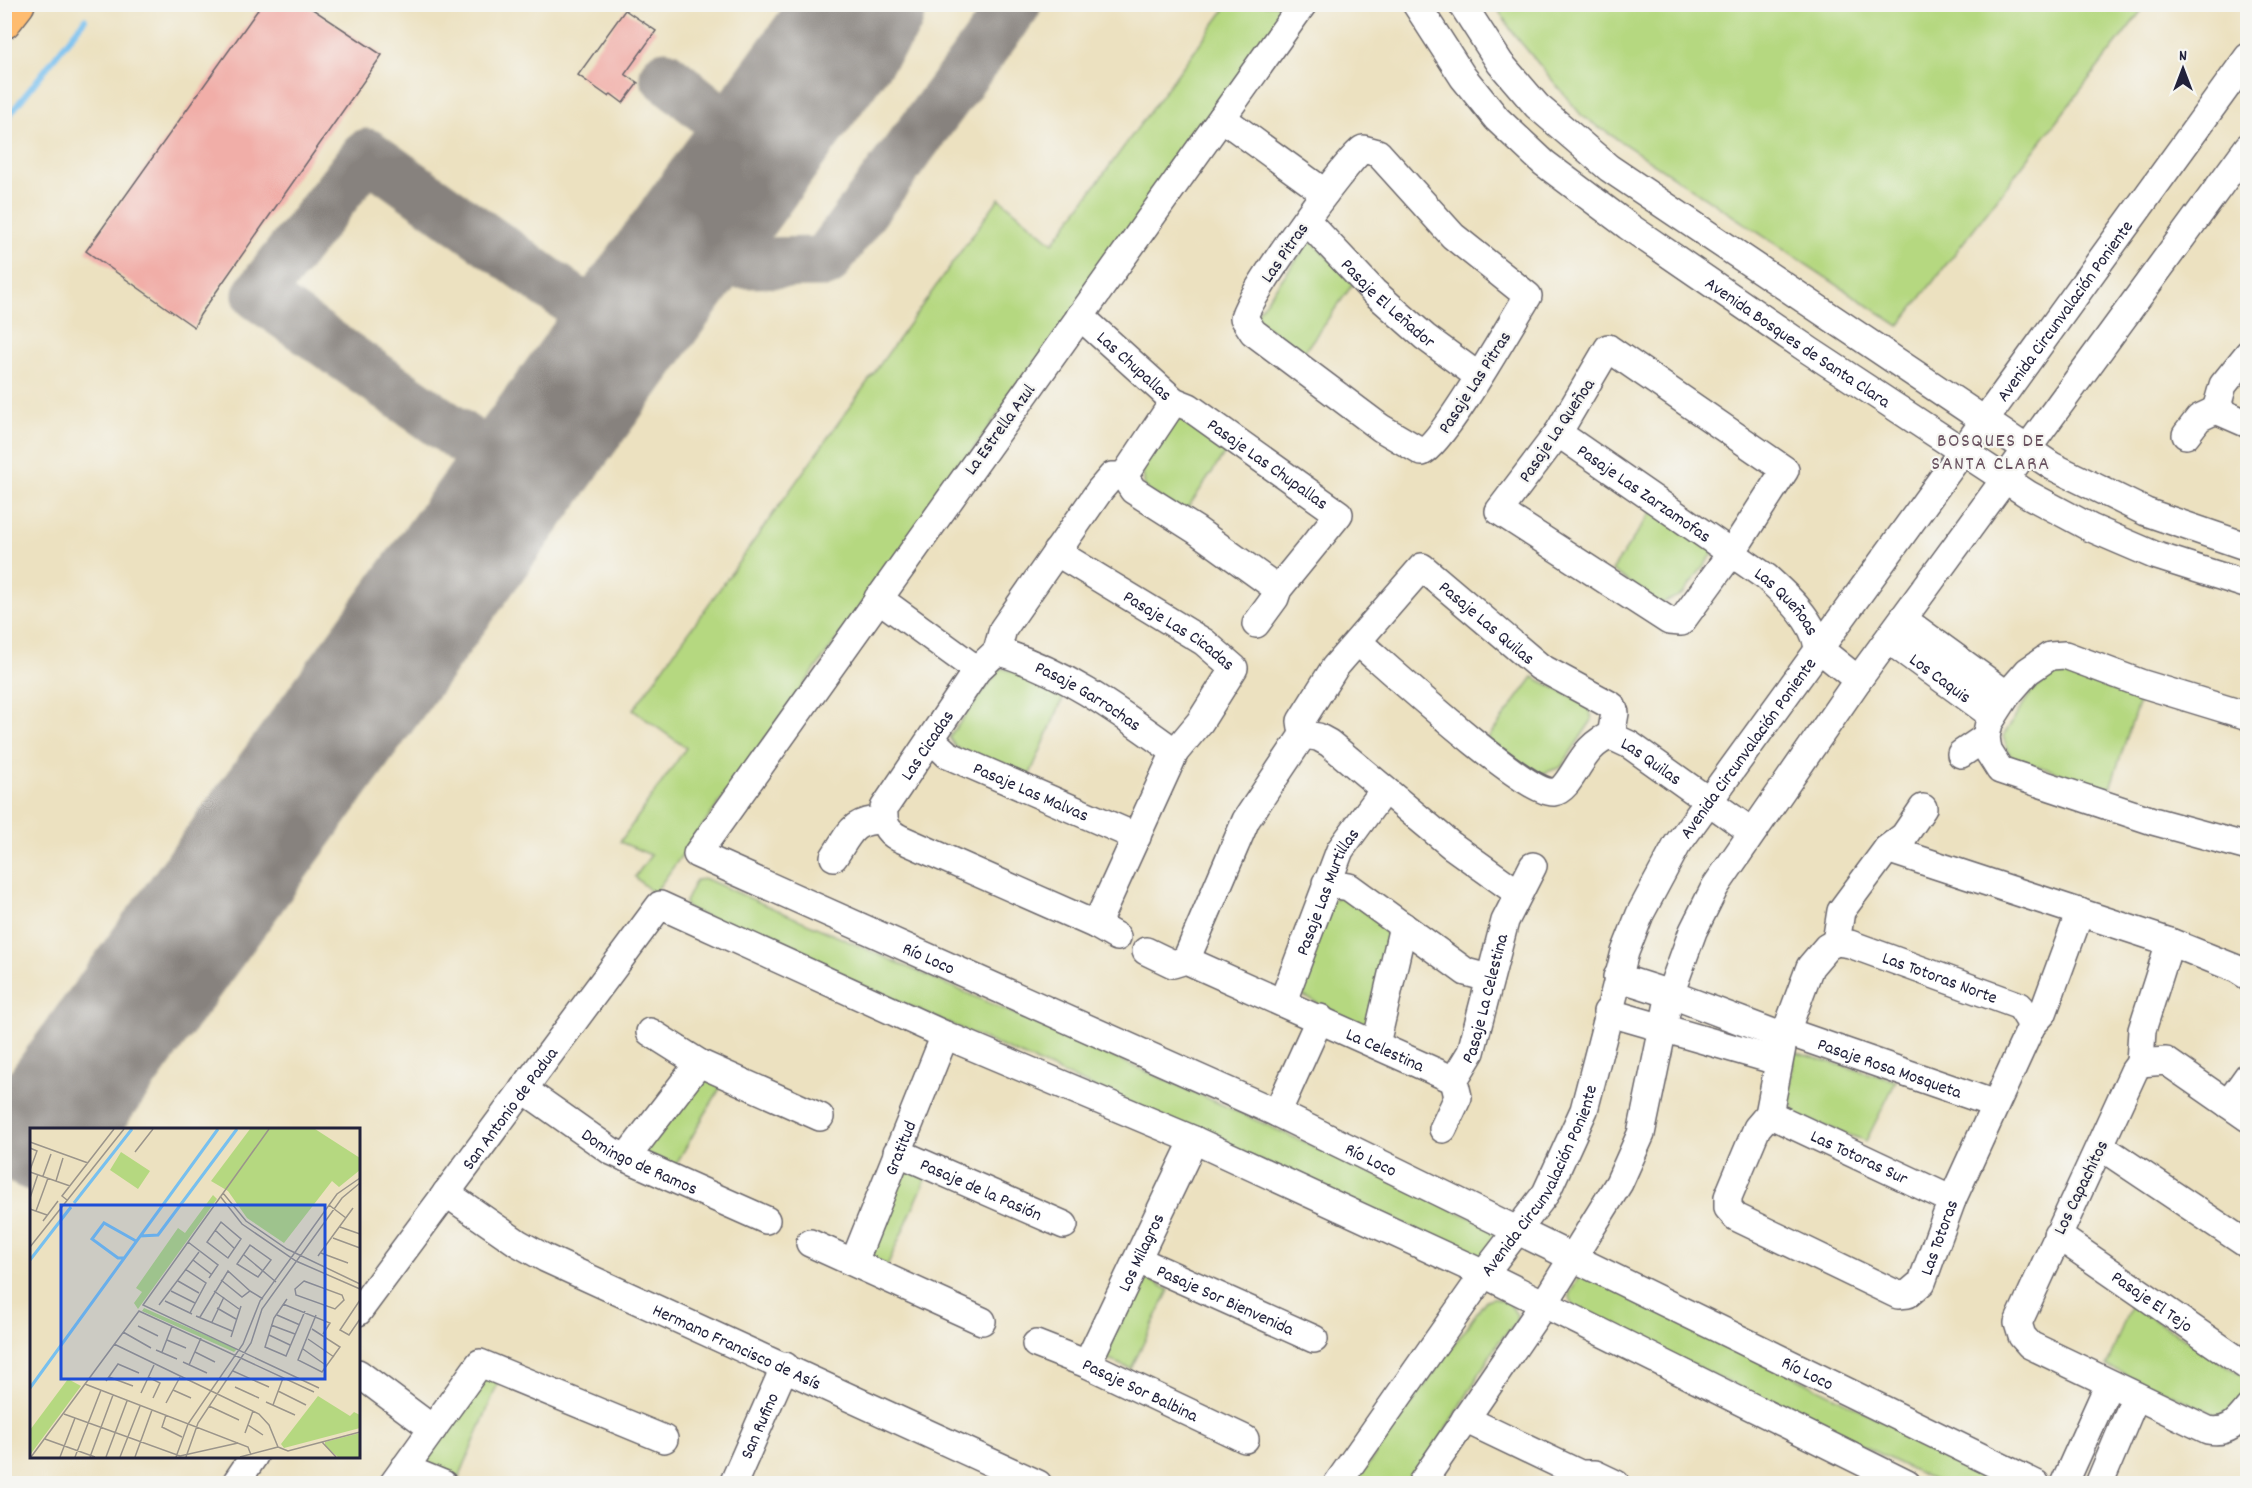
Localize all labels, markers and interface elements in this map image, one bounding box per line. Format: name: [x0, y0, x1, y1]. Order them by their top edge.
north arrow: [2153, 39, 2213, 99]
text: N: [2179, 45, 2187, 68]
street label: Avenida Circunvalación Poniente: [1992, 216, 2141, 408]
street label: Las Pitras: [1256, 218, 1316, 289]
street label: Pasaje El Leñador: [1334, 254, 1440, 356]
street label: Avenida Bosques de Santa Clara: [1699, 272, 1895, 416]
street label: Las Chupallas: [1090, 327, 1176, 408]
street label: Pasaje Las Pitras: [1434, 327, 1519, 440]
street label: Pasaje La Queñoa: [1514, 374, 1602, 488]
street label: La Estrella Azul: [960, 379, 1043, 481]
street label: Pasaje Las Chupallas: [1201, 414, 1332, 517]
district label: BOSQUES DE SANTA CLARA: [1931, 428, 2051, 479]
street label: Pasaje Las Zarzamofas: [1571, 440, 1715, 550]
street label: Las Queñoas: [1748, 563, 1823, 640]
street label: Pasaje Las Quilas: [1432, 576, 1539, 672]
street label: Pasaje Las Cicadas: [1118, 586, 1239, 678]
street label: Los Caquis: [1903, 649, 1975, 711]
street label: Avenida Circunvalación Poniente: [1675, 653, 1824, 845]
street label: Pasaje Garrochas: [1030, 656, 1145, 739]
street label: Las Cicadas: [896, 706, 961, 786]
street label: Las Quilas: [1616, 732, 1686, 793]
street label: Pasaje Las Malvas: [968, 757, 1092, 829]
street label: Pasaje Las Murtillas: [1291, 824, 1367, 960]
street label: Pasaje La Celestina: [1457, 931, 1516, 1069]
street label: Río Loco: [898, 937, 958, 982]
street label: Las Totoras Norte: [1878, 947, 2000, 1012]
street label: La Celestina: [1341, 1023, 1428, 1080]
street label: Pasaje Rosa Mosqueta: [1813, 1033, 1965, 1107]
street label: San Antonio de Padua: [457, 1042, 566, 1176]
street label: Avenida Circunvalación Poniente: [1476, 1083, 1605, 1283]
street label: Gratitud: [880, 1118, 924, 1180]
street label: Domingo de Ramos: [575, 1124, 701, 1203]
street label: Las Totoras Sur: [1806, 1125, 1912, 1193]
inset map: [30, 1128, 360, 1458]
street label: Los Capachitos: [2049, 1137, 2116, 1239]
street label: Río Loco: [1340, 1138, 1400, 1185]
street label: Pasaje de la Pasión: [915, 1154, 1045, 1229]
street label: Las Totoras: [1916, 1197, 1966, 1279]
street label: Los Milagros: [1113, 1210, 1172, 1296]
street label: Pasaje Sor Bienvenida: [1152, 1260, 1298, 1344]
street label: Pasaje El Tejo: [2105, 1266, 2197, 1340]
street label: Hermano Francisco de Asís: [648, 1299, 825, 1398]
street label: Río Loco: [1777, 1351, 1837, 1398]
street label: Pasaje Sor Balbina: [1077, 1353, 1202, 1430]
street label: San Rufino: [736, 1389, 787, 1464]

